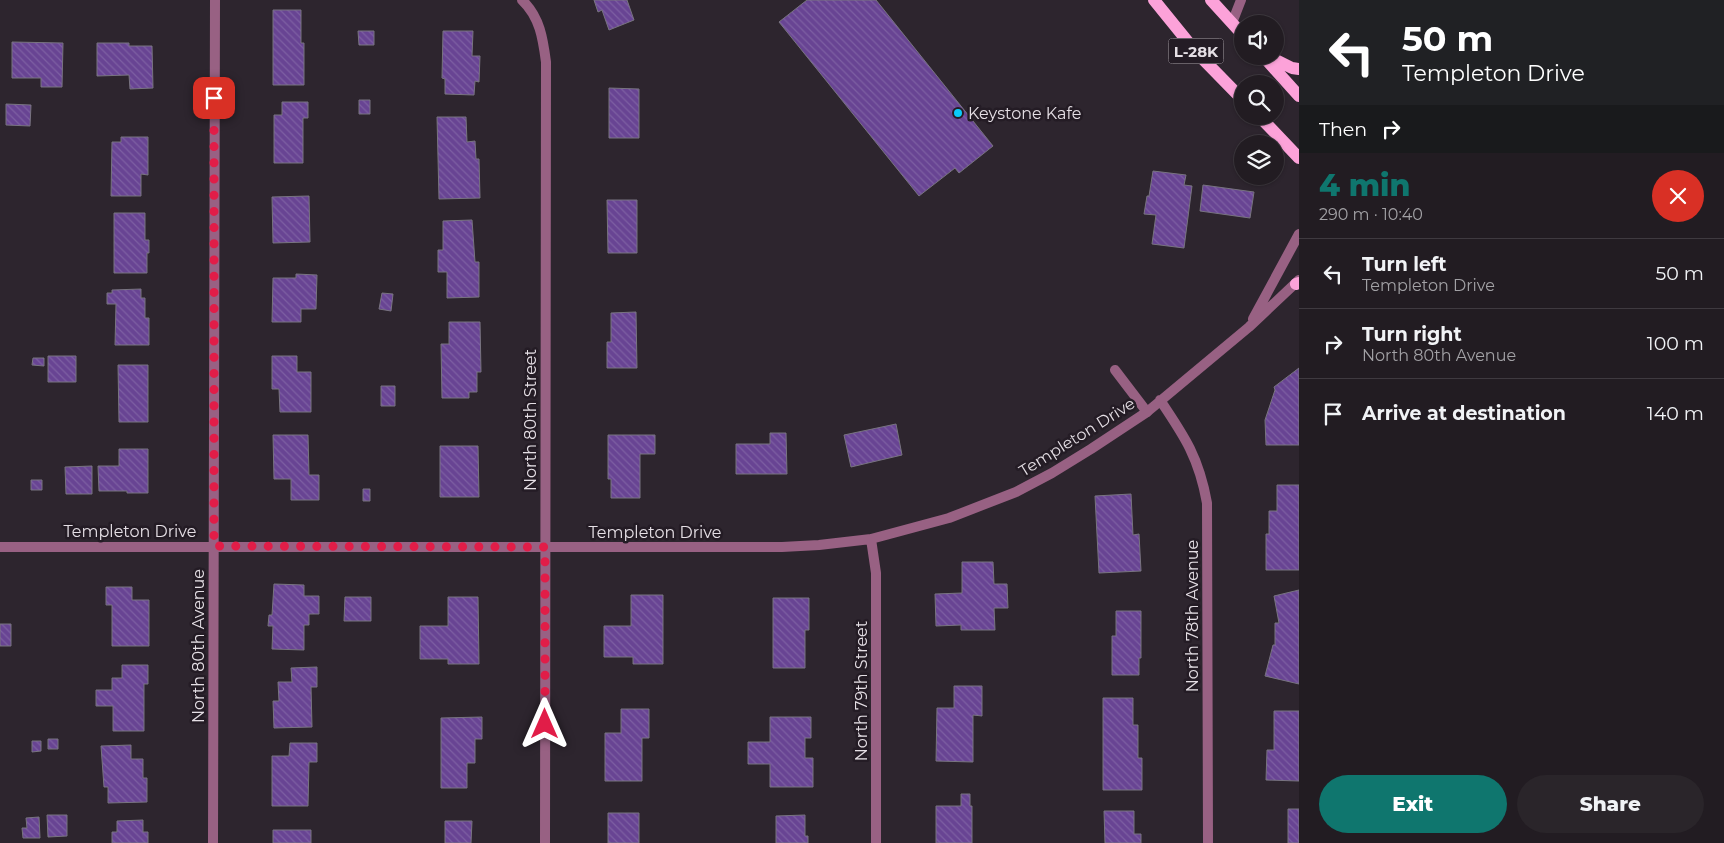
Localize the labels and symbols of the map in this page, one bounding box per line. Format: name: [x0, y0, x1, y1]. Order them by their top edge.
road number: L-28K: [1168, 38, 1224, 64]
pin: [193, 77, 235, 119]
place label: Keystone Kafe: [968, 104, 1081, 123]
marker: Keystone Kafe: [952, 107, 964, 119]
street label: North 80th Street: [521, 348, 540, 491]
street label: Templeton Drive: [1016, 394, 1138, 480]
street label: Templeton Drive: [64, 522, 196, 541]
street label: Templeton Drive: [589, 523, 721, 542]
street label: North 78th Avenue: [1183, 540, 1202, 692]
street label: North 80th Avenue: [189, 569, 208, 723]
street label: North 79th Street: [852, 620, 871, 761]
position arrow: [518, 697, 570, 749]

